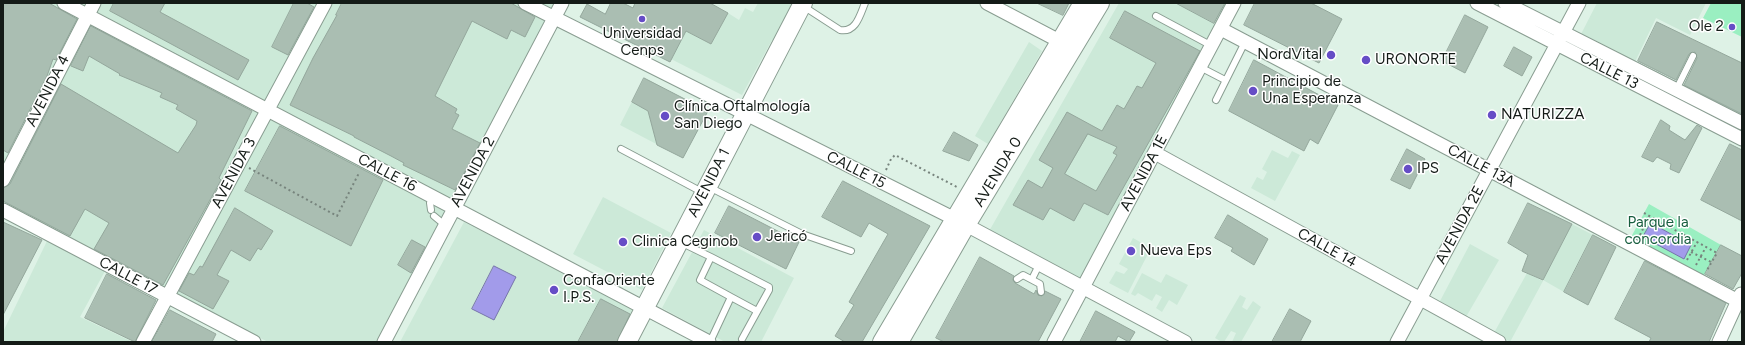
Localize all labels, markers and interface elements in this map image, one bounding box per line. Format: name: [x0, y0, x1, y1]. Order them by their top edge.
marker: Universidad Cenps: [637, 14, 647, 24]
place label: Ole 2: [1689, 18, 1724, 36]
marker: Ole 2: [1727, 22, 1737, 32]
place label: Universidad Cenps: [602, 25, 682, 60]
place label: NordVital: [1257, 46, 1322, 64]
marker: NordVital: [1325, 49, 1337, 61]
street label: CALLE 13: [1577, 49, 1641, 93]
place label: URONORTE: [1375, 51, 1456, 69]
street label: AVENIDA 4: [22, 52, 74, 130]
marker: URONORTE: [1360, 54, 1372, 66]
place label: Principio de Una Esperanza: [1262, 73, 1361, 108]
marker: Principio de Una Esperanza: [1247, 85, 1259, 97]
place label: Clínica Oftalmología San Diego: [674, 98, 810, 133]
place label: NATURIZZA: [1501, 106, 1584, 124]
marker: NATURIZZA: [1486, 109, 1498, 121]
marker: Clínica Oftalmología San Diego: [659, 110, 671, 122]
street label: AVENIDA 1E: [1116, 132, 1172, 214]
street label: AVENIDA 2: [447, 134, 499, 210]
street label: AVENIDA 0: [970, 134, 1026, 210]
street label: AVENIDA 3: [208, 135, 260, 211]
street label: CALLE 13A: [1444, 141, 1518, 191]
street label: AVENIDA 1: [684, 146, 734, 220]
street label: CALLE 15: [823, 147, 889, 193]
street label: CALLE 16: [355, 150, 419, 196]
place label: IPS: [1417, 160, 1439, 178]
marker: IPS: [1402, 163, 1414, 175]
street label: AVENIDA 2E: [1432, 183, 1488, 267]
park label: Parque la concordia: [1625, 214, 1691, 249]
street label: CALLE 14: [1294, 224, 1360, 272]
place label: Jericó: [766, 228, 807, 246]
marker: Jericó: [751, 231, 763, 243]
place label: Clinica Ceginob: [632, 233, 738, 251]
marker: Clinica Ceginob: [617, 236, 629, 248]
place label: Nueva Eps: [1140, 242, 1212, 260]
marker: Nueva Eps: [1125, 245, 1137, 257]
street label: CALLE 17: [96, 253, 160, 299]
place label: ConfaOriente I.P.S.: [563, 272, 655, 307]
marker: ConfaOriente I.P.S.: [548, 284, 560, 296]

